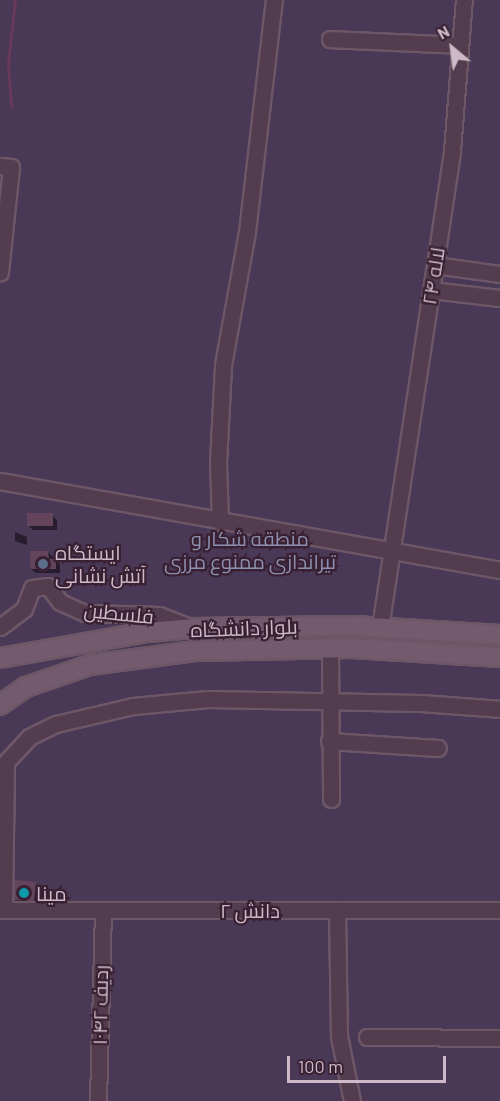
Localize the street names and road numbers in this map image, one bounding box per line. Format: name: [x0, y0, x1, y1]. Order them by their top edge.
street label: لاله ۲۴: [417, 246, 449, 306]
street label: فلسطین: [83, 597, 155, 629]
street label: بلوار دانشگاه: [190, 614, 298, 642]
street label: دانش ۲: [220, 898, 280, 922]
street label: ردیف ۱۰۴۲: [87, 965, 113, 1045]

